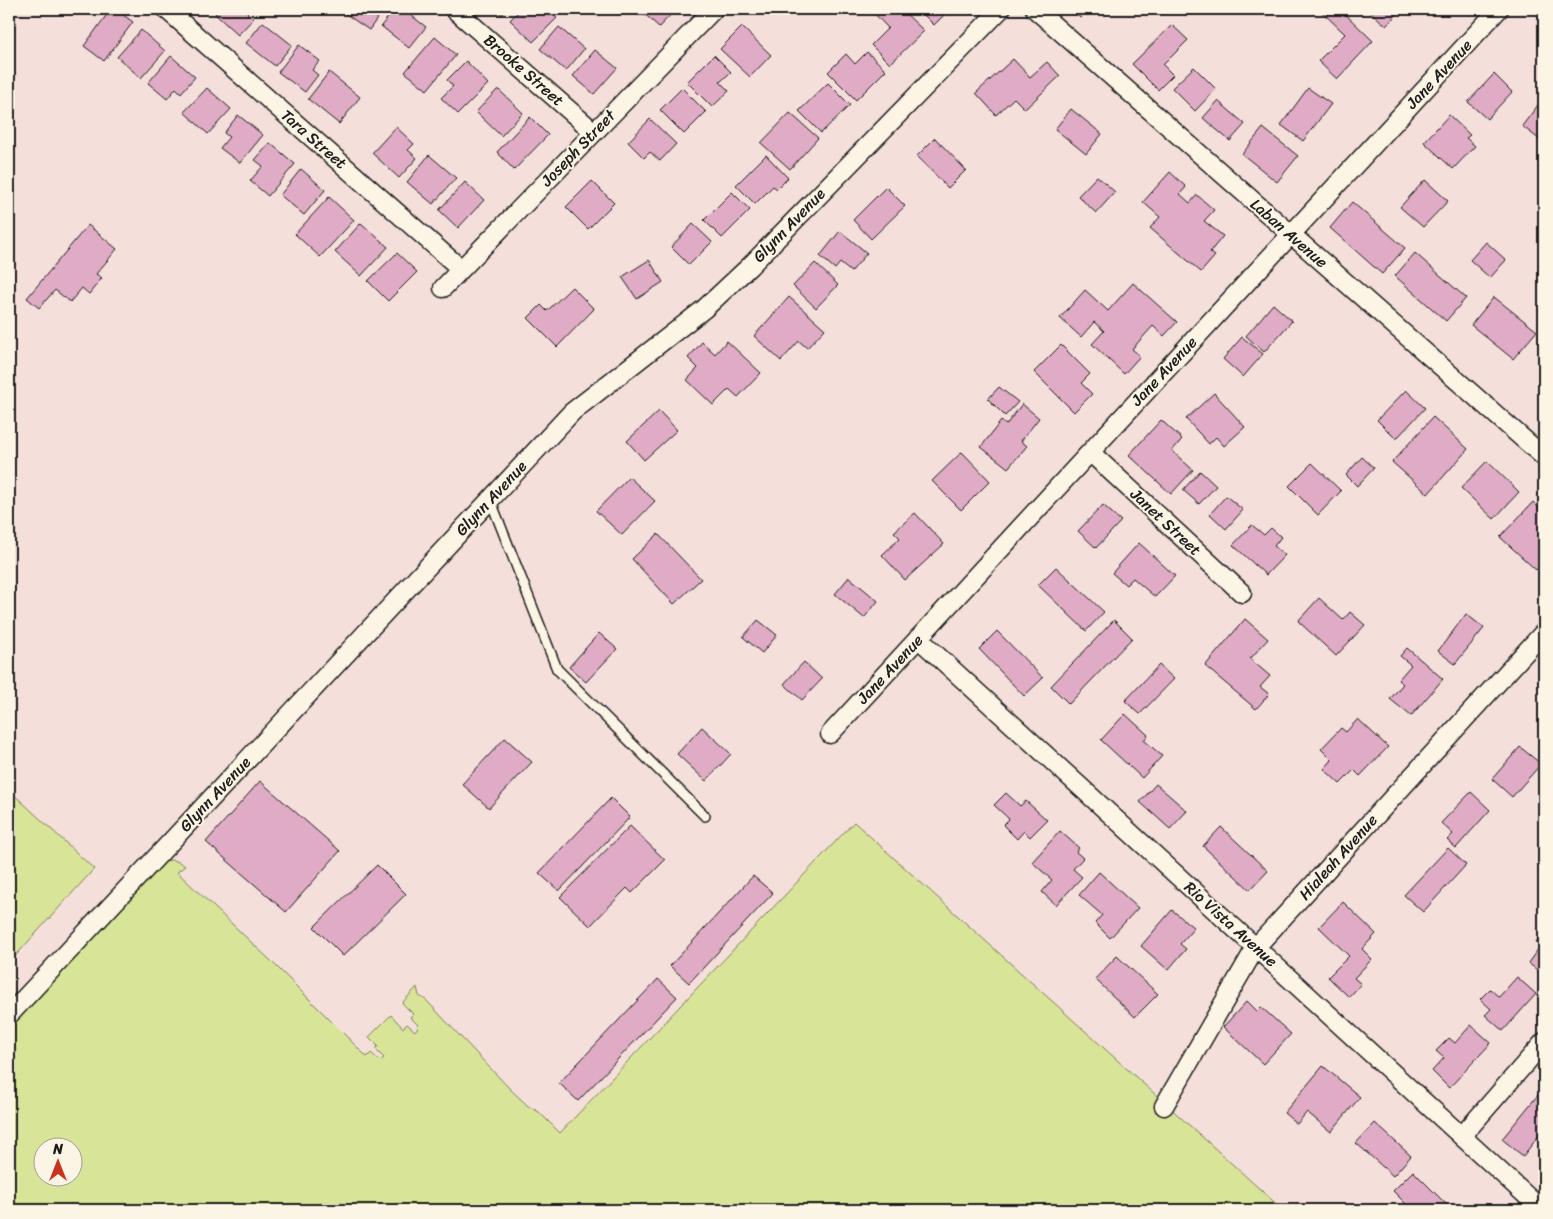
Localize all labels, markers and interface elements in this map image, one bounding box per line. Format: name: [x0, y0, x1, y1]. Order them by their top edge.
street label: Brooke Street: [477, 26, 571, 114]
street label: Jane Avenue: [1398, 32, 1480, 117]
street label: Tara Street: [274, 102, 354, 176]
street label: Joseph Street: [533, 102, 623, 194]
street label: Glynn Avenue: [745, 180, 833, 269]
street label: Laban Avenue: [1243, 191, 1335, 275]
street label: Jane Avenue: [1123, 329, 1205, 414]
street label: Glynn Avenue: [448, 453, 534, 543]
street label: Janet Street: [1123, 480, 1209, 563]
street label: Jane Avenue: [849, 627, 931, 712]
street label: Glynn Avenue: [172, 749, 258, 839]
street label: Hialeah Avenue: [1291, 807, 1385, 907]
street label: Rio Vista Avenue: [1177, 874, 1285, 974]
north arrow: [32, 1136, 82, 1186]
text: N: [52, 1137, 63, 1162]

